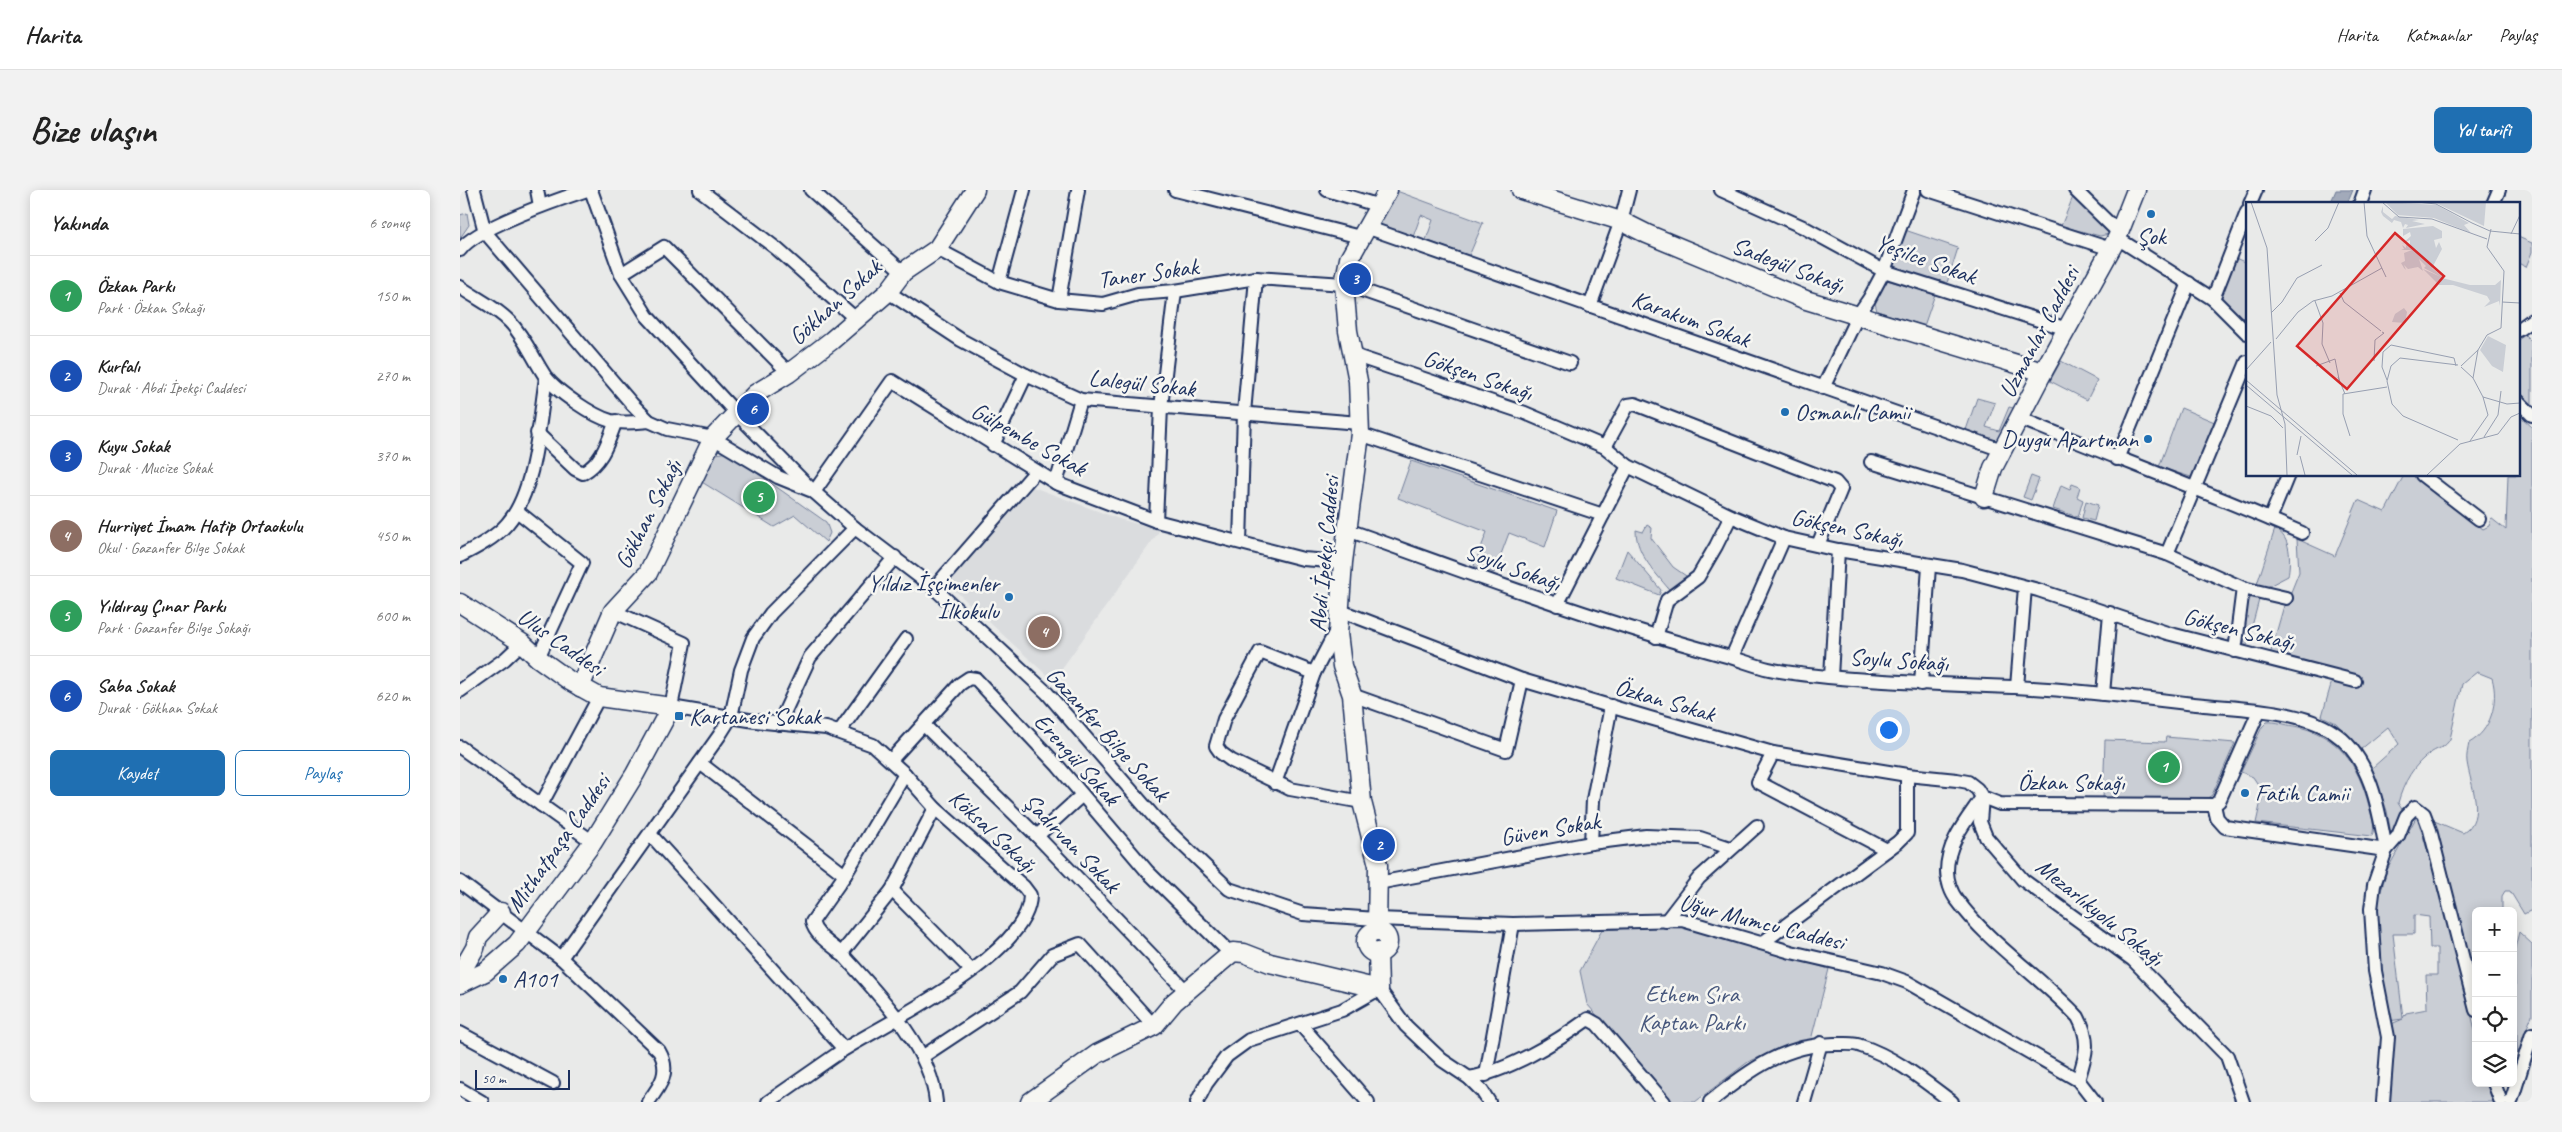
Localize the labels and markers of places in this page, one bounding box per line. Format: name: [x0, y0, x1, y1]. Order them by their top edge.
marker: Şok: [2145, 208, 2157, 220]
place label: Şok: [2137, 221, 2168, 251]
pin: 3: [1339, 260, 1371, 298]
pin: 6: [737, 390, 769, 428]
place label: Osmanlı Camii: [1795, 397, 1913, 427]
marker: Osmanlı Camii: [1779, 406, 1791, 418]
place label: Duygu Apartman: [2002, 424, 2139, 454]
marker: Duygu Apartman: [2142, 433, 2154, 445]
pin: 5: [743, 478, 775, 516]
place label: Yıldız İşçimenler İlkokulu: [868, 568, 1001, 626]
marker: Yıldız İşçimenler İlkokulu: [1003, 591, 1015, 603]
pin: 4: [1028, 613, 1060, 651]
place label: Kartanesi̇ Sokak: [689, 701, 823, 731]
marker: Kartanesi̇ Sokak: [673, 710, 685, 722]
pin: 1: [2148, 748, 2180, 786]
place label: Fatih Camii: [2255, 778, 2351, 808]
marker: Fatih Camii: [2239, 787, 2251, 799]
pin: 2: [1363, 826, 1395, 864]
place label: A101: [513, 964, 559, 994]
marker: A101: [497, 973, 509, 985]

